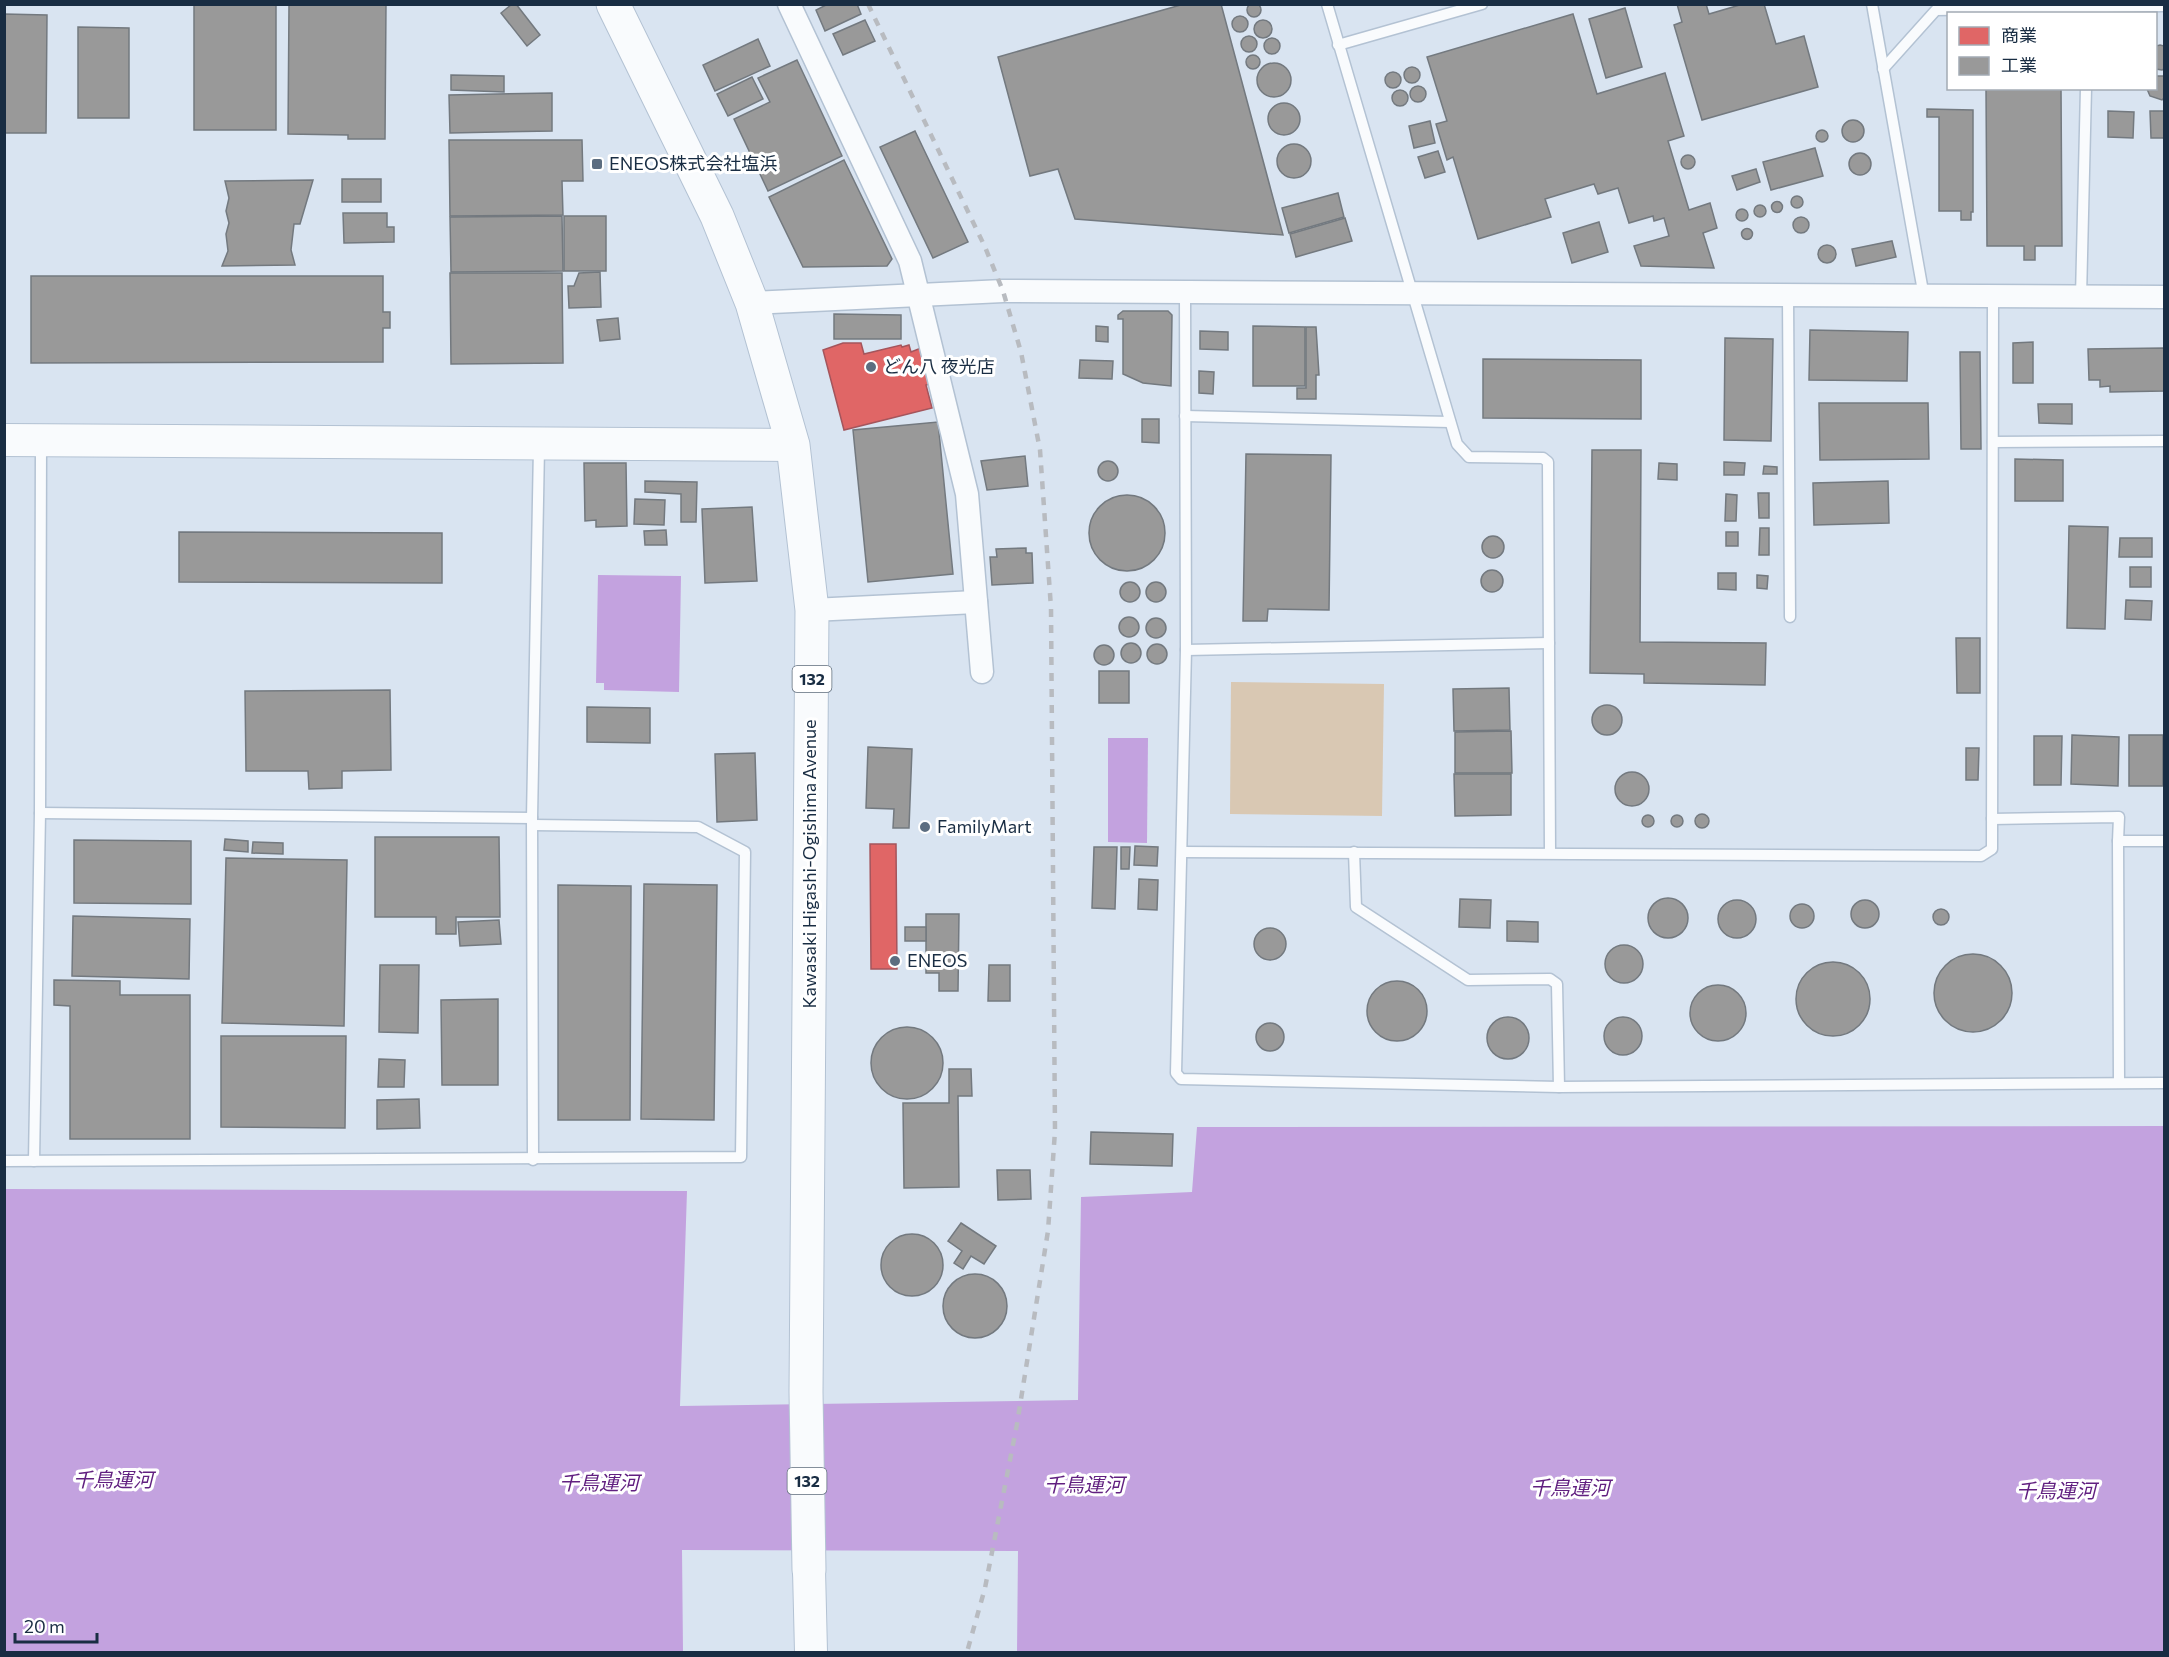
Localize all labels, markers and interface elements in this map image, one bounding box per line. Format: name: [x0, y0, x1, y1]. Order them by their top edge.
legend: [1947, 12, 2157, 90]
text: 商業: [2001, 24, 2037, 46]
text: 工業: [2001, 54, 2037, 76]
place label: ENEOS株式会社塩浜: [609, 152, 777, 174]
marker: ENEOS株式会社塩浜: [590, 157, 604, 171]
place label: どん八 夜光店: [883, 355, 994, 377]
marker: どん八 夜光店: [864, 360, 878, 374]
road number: 132: [792, 666, 832, 692]
street label: Kawasaki Higashi-Ogishima Avenue: [798, 719, 820, 1009]
place label: FamilyMart: [937, 815, 1032, 837]
marker: FamilyMart: [918, 820, 932, 834]
place label: ENEOS: [907, 949, 967, 971]
marker: ENEOS: [888, 954, 902, 968]
water label: 千鳥運河: [73, 1467, 157, 1491]
road number: 132: [788, 1468, 826, 1494]
water label: 千鳥運河: [559, 1470, 643, 1494]
water label: 千鳥運河: [1044, 1472, 1128, 1496]
water label: 千鳥運河: [1530, 1475, 1614, 1499]
water label: 千鳥運河: [2016, 1478, 2100, 1502]
scale bar: [15, 1606, 98, 1644]
text: 20 m: [24, 1615, 65, 1637]

